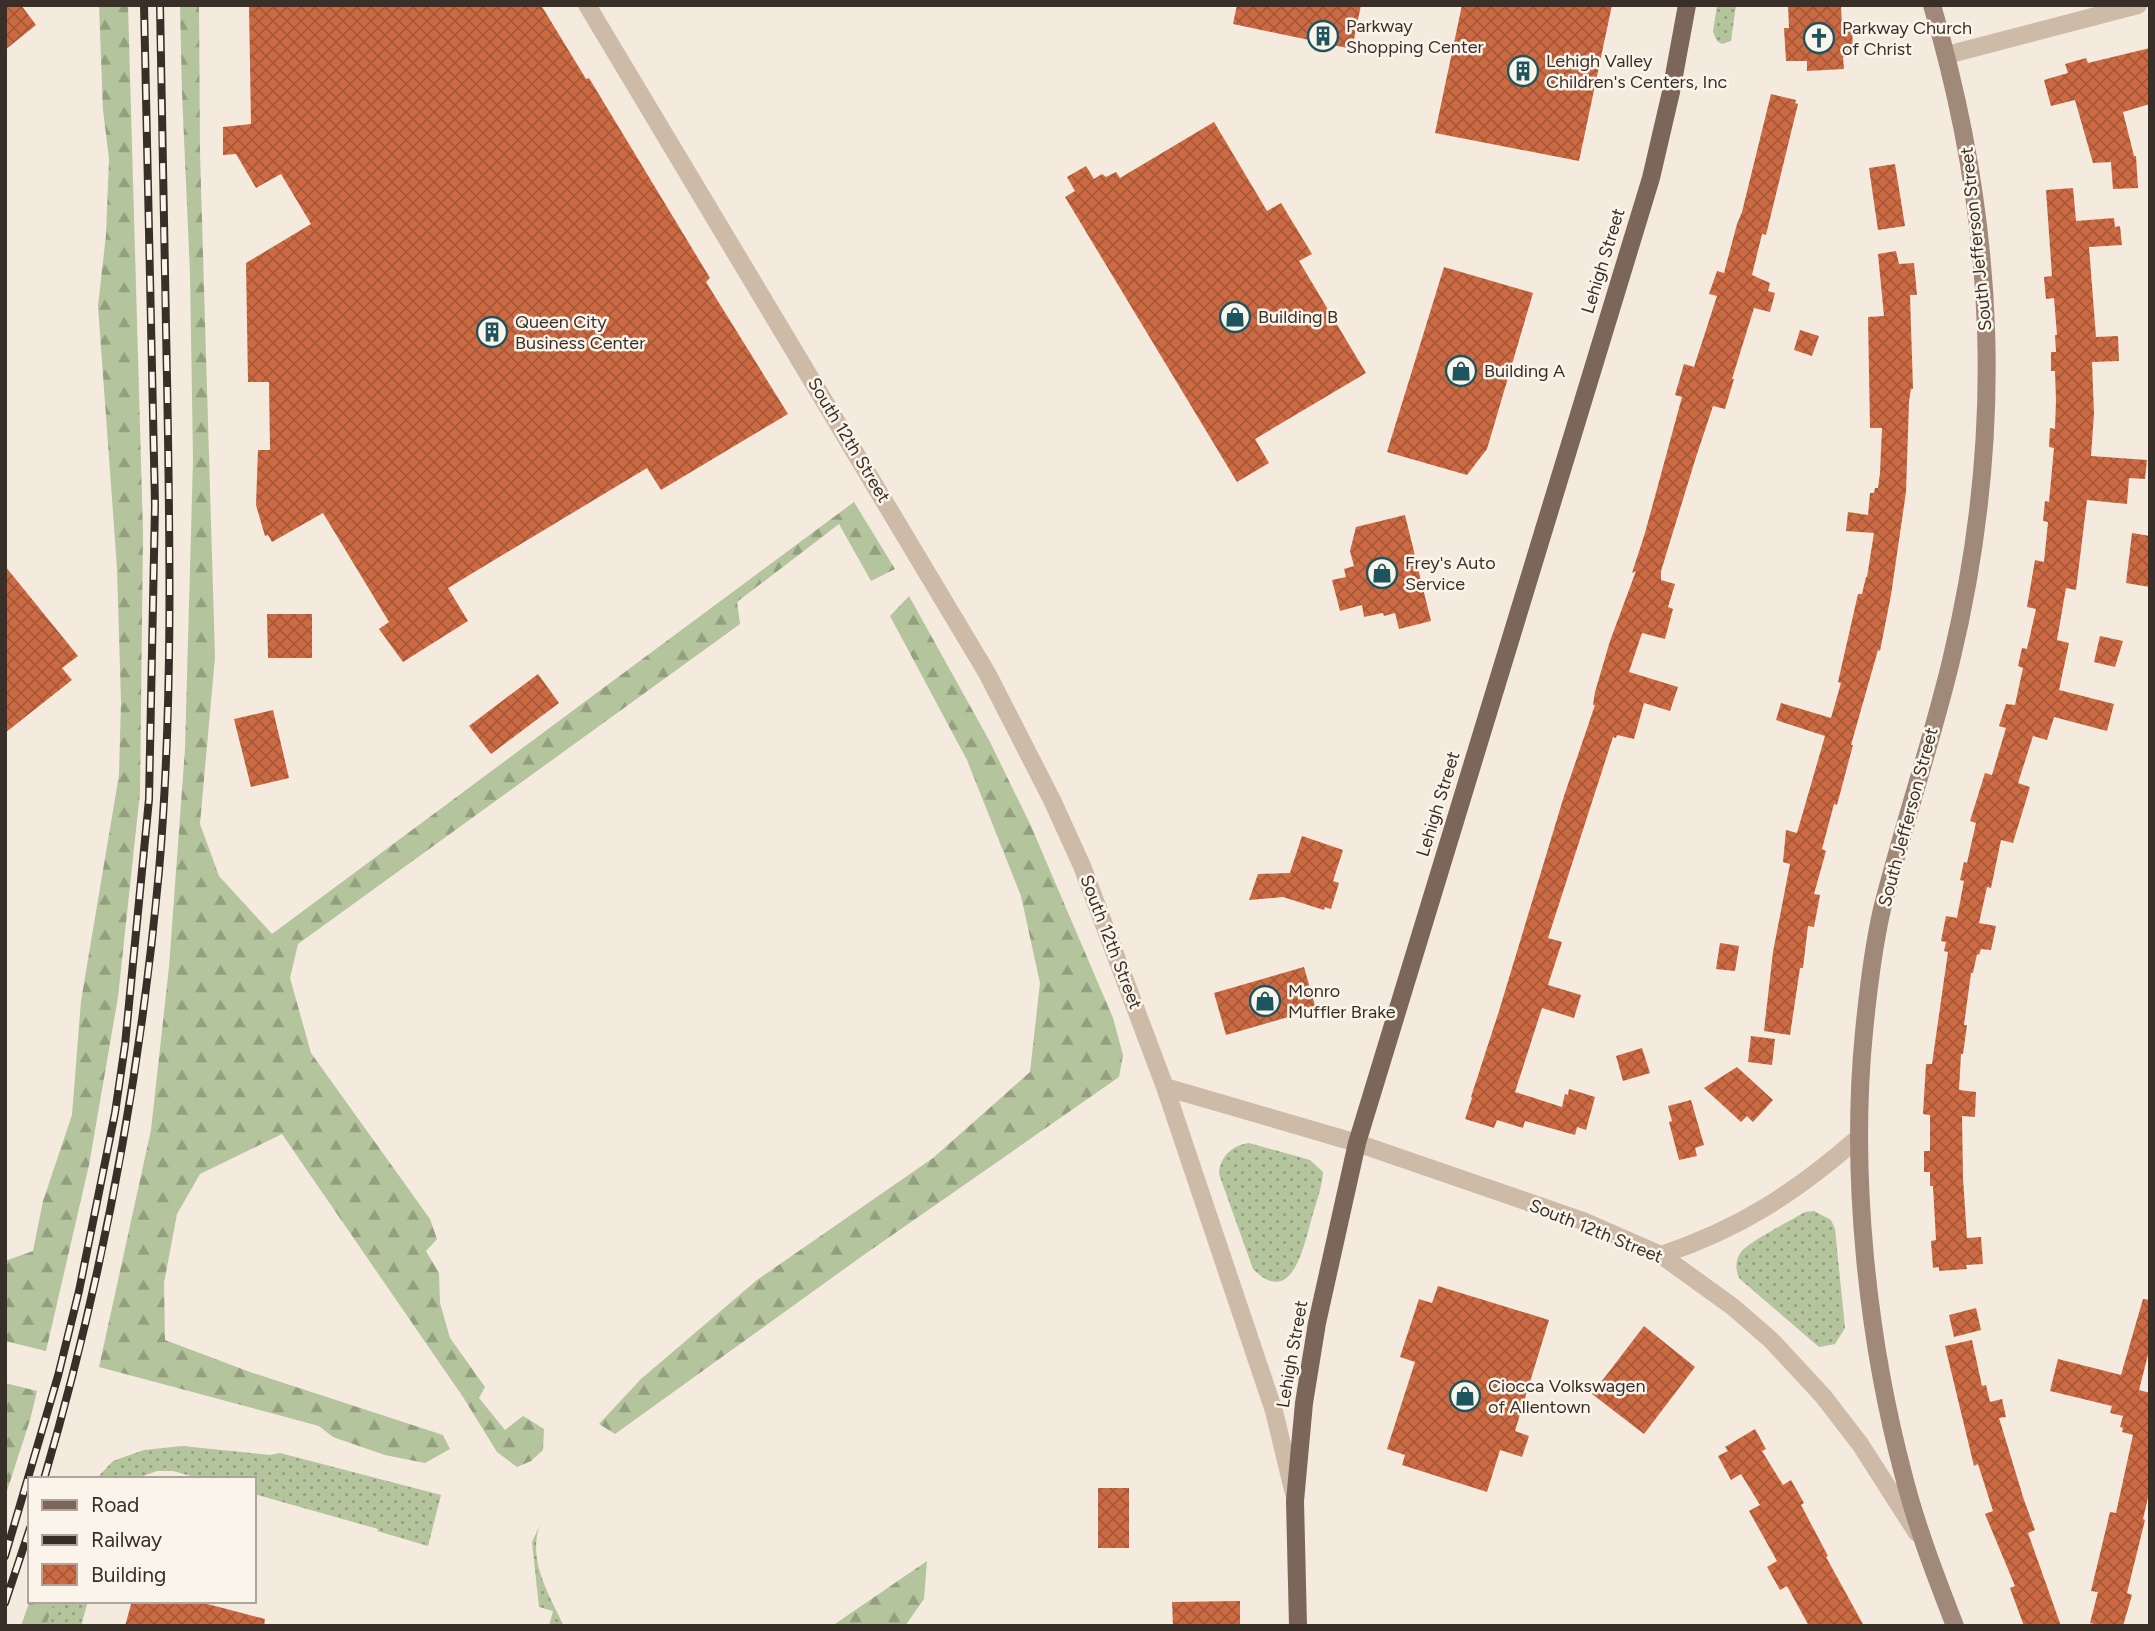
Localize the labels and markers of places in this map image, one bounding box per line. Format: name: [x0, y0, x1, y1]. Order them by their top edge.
place label: Parkway Shopping Center: [1346, 15, 1484, 58]
place label: Parkway Church of Christ: [1842, 17, 1972, 60]
building icon: Parkway Shopping Center: [1306, 19, 1340, 53]
church icon: Parkway Church of Christ: [1802, 21, 1836, 55]
place label: Lehigh Valley Children's Centers, Inc: [1546, 50, 1727, 93]
building icon: Lehigh Valley Children's Centers, Inc: [1506, 54, 1540, 88]
shop icon: Building B: [1218, 300, 1252, 334]
place label: Building B: [1258, 306, 1338, 328]
place label: Queen City Business Center: [515, 311, 645, 354]
building icon: Queen City Business Center: [475, 315, 509, 349]
shop icon: Building A: [1444, 354, 1478, 388]
place label: Building A: [1484, 360, 1565, 382]
place label: Frey's Auto Service: [1405, 552, 1496, 595]
shop icon: Frey's Auto Service: [1365, 556, 1399, 590]
place label: Monro Muffler Brake: [1288, 980, 1396, 1023]
shop icon: Monro Muffler Brake: [1248, 984, 1282, 1018]
place label: Ciocca Volkswagen of Allentown: [1488, 1375, 1646, 1418]
shop icon: Ciocca Volkswagen of Allentown: [1448, 1379, 1482, 1413]

